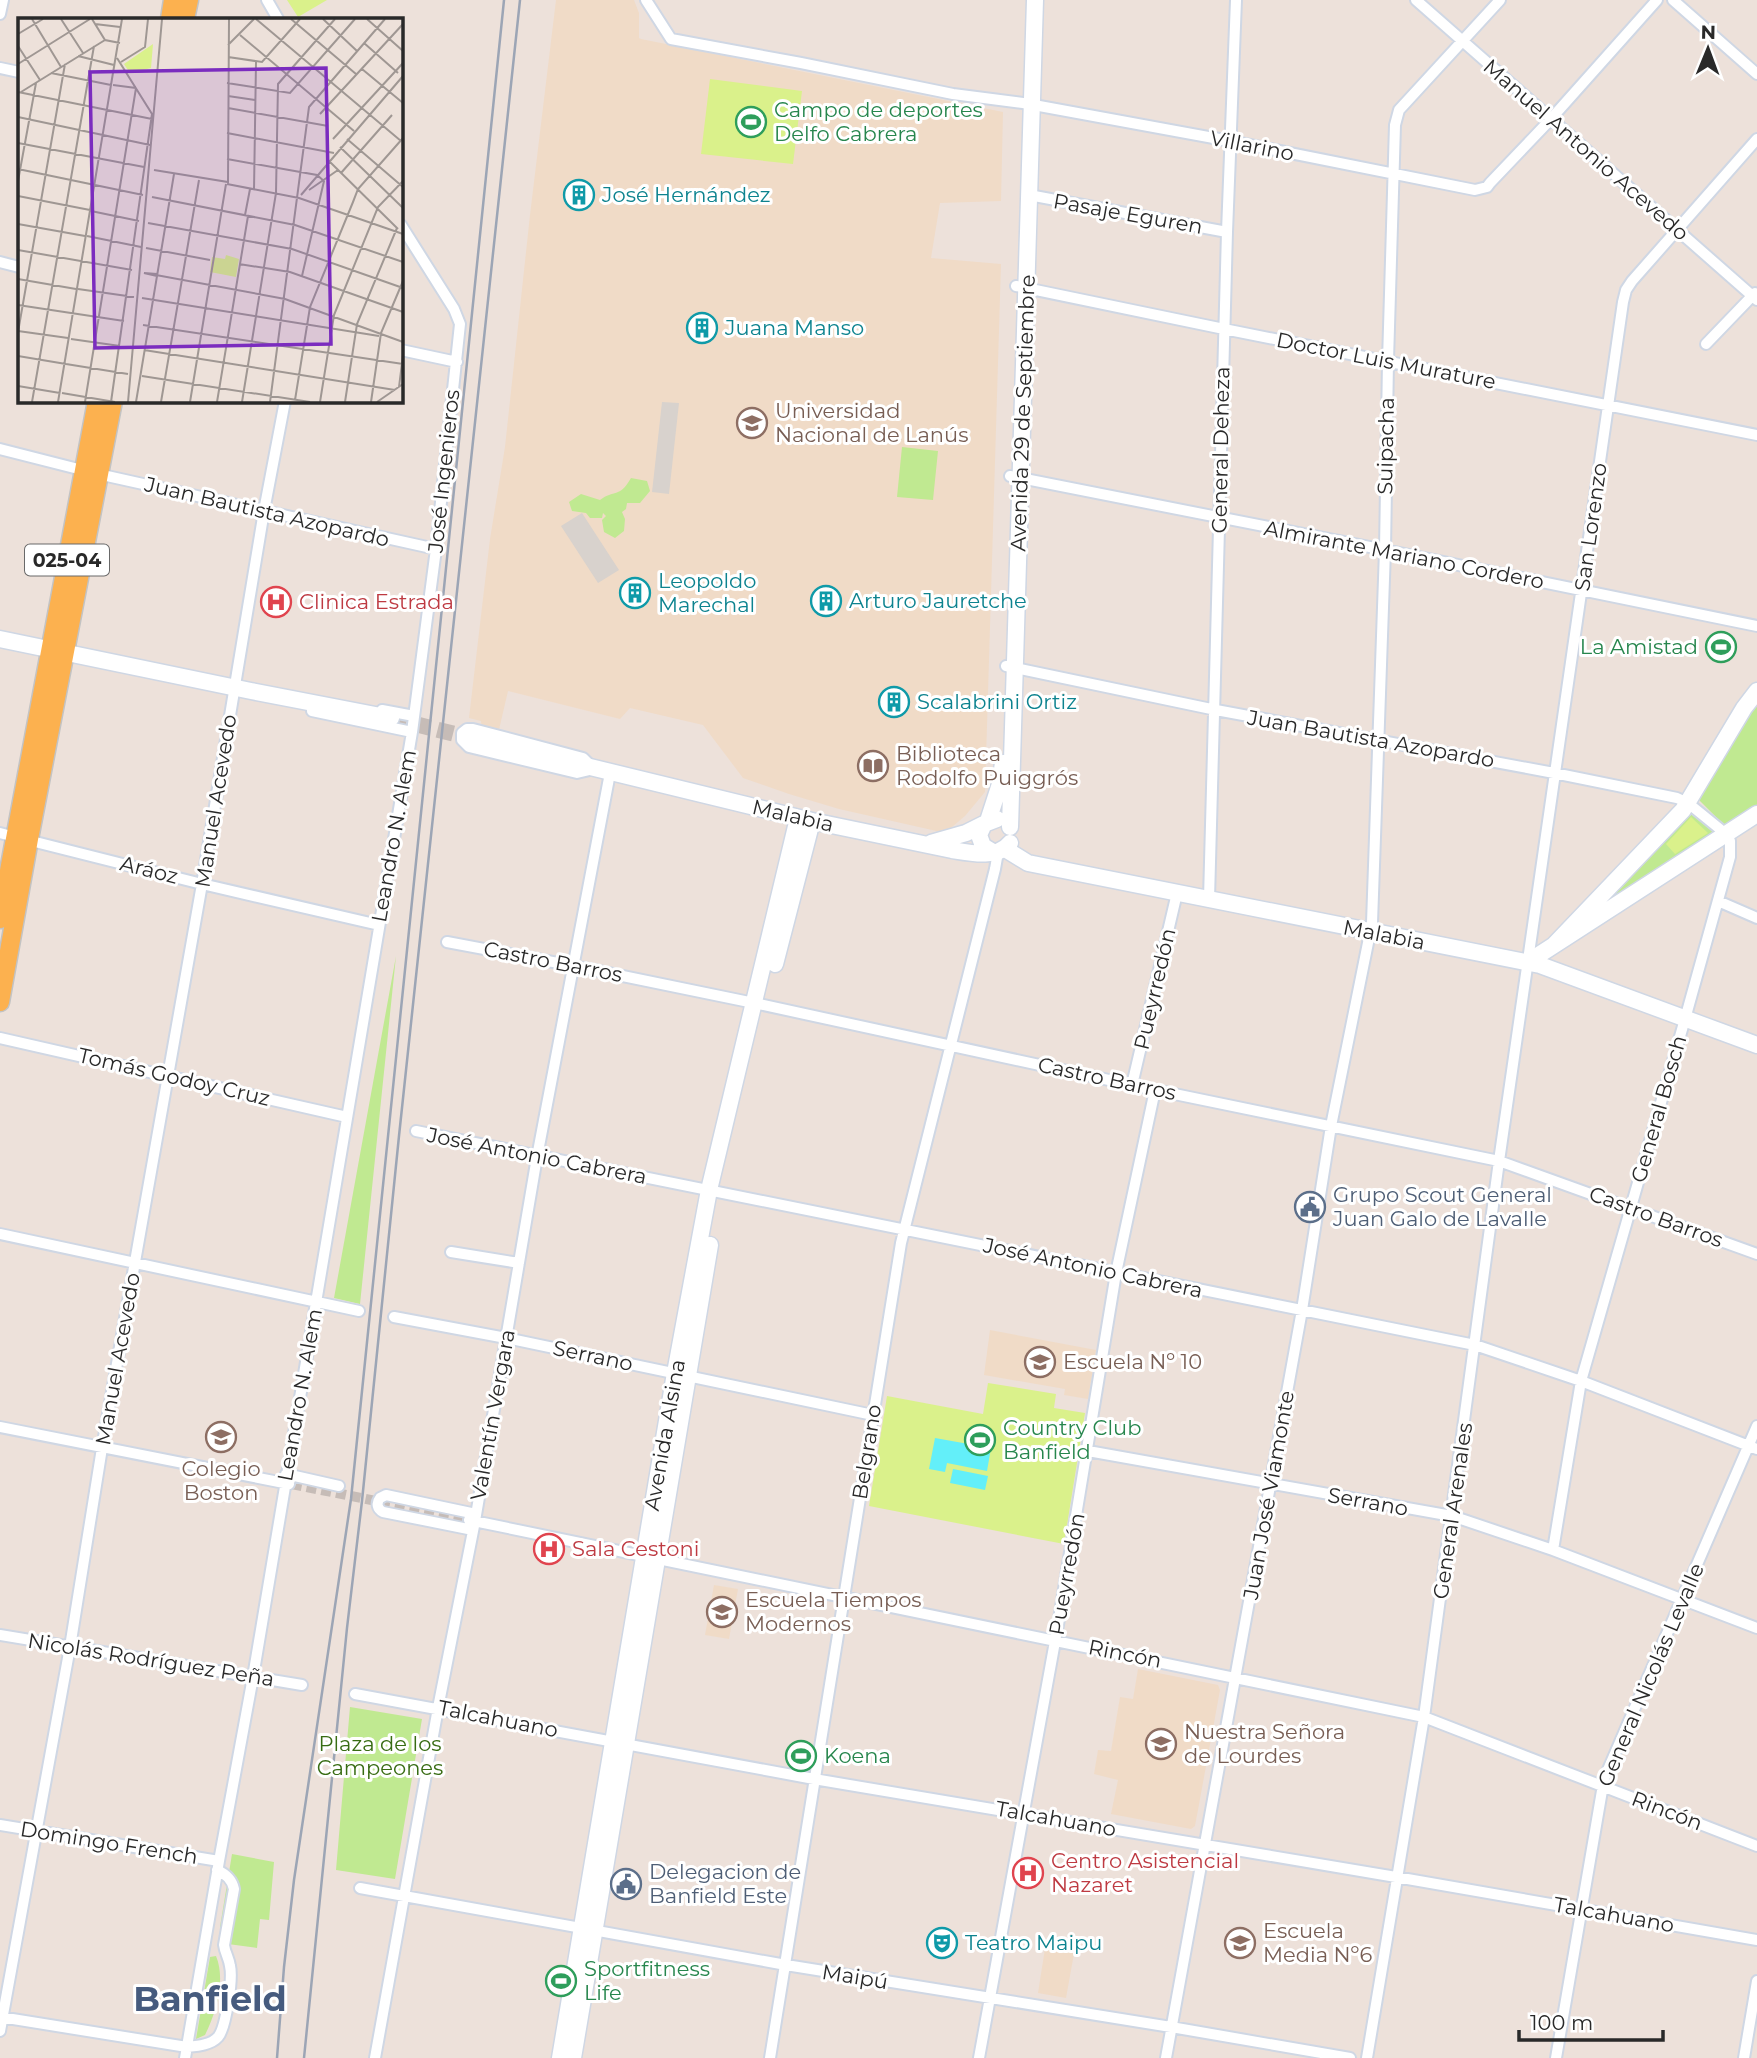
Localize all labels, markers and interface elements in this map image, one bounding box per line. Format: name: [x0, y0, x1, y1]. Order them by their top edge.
north arrow: [1673, 14, 1743, 84]
inset map: [18, 18, 402, 402]
text: N: [1700, 21, 1716, 44]
street label: Manuel Antonio Acevedo: [1479, 54, 1694, 246]
place label: Campo de deportes Delfo Cabrera: [774, 97, 983, 146]
sports icon: Campo de deportes Delfo Cabrera: [734, 105, 768, 139]
street label: Villarino: [1208, 125, 1296, 166]
building icon: José Hernández: [562, 178, 596, 212]
place label: José Hernández: [601, 182, 770, 207]
street label: Pasaje Eguren: [1051, 188, 1205, 239]
street label: Avenida 29 de Septiembre: [1005, 274, 1040, 552]
building icon: Juana Manso: [685, 311, 719, 345]
place label: Juana Manso: [724, 315, 864, 340]
street label: Doctor Luis Murature: [1274, 327, 1498, 394]
street label: General Deheza: [1207, 366, 1234, 534]
street label: José Ingenieros: [422, 388, 464, 555]
street label: Suipacha: [1372, 397, 1399, 495]
place label: Universidad Nacional de Lanús: [775, 398, 968, 447]
school or university icon: Universidad Nacional de Lanús: [735, 406, 769, 440]
street label: San Lorenzo: [1569, 461, 1612, 593]
street label: Juan Bautista Azopardo: [141, 471, 392, 552]
street label: Almirante Mariano Cordero: [1262, 515, 1546, 594]
road number: 025-04: [25, 544, 109, 576]
place label: Leopoldo Marechal: [658, 568, 757, 617]
building icon: Leopoldo Marechal: [618, 576, 652, 610]
building icon: Arturo Jauretche: [809, 584, 843, 618]
hospital icon: Clinica Estrada: [259, 585, 293, 619]
place label: Arturo Jauretche: [849, 588, 1027, 613]
place label: Clinica Estrada: [299, 589, 454, 614]
sports icon: La Amistad: [1704, 630, 1738, 664]
place label: La Amistad: [1580, 634, 1698, 659]
building icon: Scalabrini Ortiz: [877, 685, 911, 719]
place label: Scalabrini Ortiz: [917, 689, 1077, 714]
street label: Juan Bautista Azopardo: [1245, 704, 1497, 773]
street label: Manuel Acevedo: [189, 713, 242, 889]
place label: Biblioteca Rodolfo Puiggrós: [896, 741, 1078, 790]
street label: Leandro N. Alem: [366, 748, 421, 924]
library icon: Biblioteca Rodolfo Puiggrós: [856, 749, 890, 783]
street label: Malabia: [750, 794, 836, 837]
street label: Aráoz: [118, 850, 181, 889]
street label: Malabia: [1341, 914, 1427, 955]
street label: Pueyrredón: [1128, 926, 1181, 1052]
street label: Castro Barros: [482, 936, 625, 987]
street label: General Bosch: [1626, 1032, 1691, 1185]
street label: Tomás Godoy Cruz: [76, 1042, 272, 1111]
street label: Castro Barros: [1036, 1052, 1179, 1105]
street label: José Antonio Cabrera: [424, 1122, 649, 1189]
street label: Castro Barros: [1586, 1181, 1727, 1252]
place label: Grupo Scout General Juan Galo de Lavalle: [1332, 1182, 1552, 1231]
public building icon: Grupo Scout General Juan Galo de Lavalle: [1293, 1190, 1327, 1224]
street label: José Antonio Cabrera: [980, 1232, 1205, 1303]
street label: Manuel Acevedo: [90, 1271, 145, 1447]
street label: Leandro N. Alem: [272, 1307, 327, 1483]
street label: Valentín Vergara: [465, 1327, 520, 1502]
street label: Serrano: [551, 1335, 635, 1376]
school or university icon: Escuela Nº 10: [1023, 1345, 1057, 1379]
place label: Escuela Nº 10: [1063, 1349, 1202, 1374]
street label: Avenida Alsina: [639, 1357, 690, 1513]
street label: Juan José Viamonte: [1238, 1389, 1299, 1602]
street label: Belgrano: [847, 1403, 886, 1501]
place label: Country Club Banfield: [1003, 1415, 1141, 1464]
school or university icon: Colegio Boston: [204, 1420, 238, 1454]
street label: General Arenales: [1428, 1421, 1477, 1601]
sports icon: Country Club Banfield: [963, 1423, 997, 1457]
place label: Colegio Boston: [181, 1456, 261, 1505]
street label: Serrano: [1326, 1482, 1410, 1521]
street label: Pueyrredón: [1043, 1511, 1090, 1637]
hospital icon: Sala Cestoni: [532, 1532, 566, 1566]
place label: Sala Cestoni: [572, 1536, 699, 1561]
street label: General Nicolás Levalle: [1592, 1559, 1709, 1790]
place label: Escuela Tiempos Modernos: [745, 1587, 922, 1636]
school or university icon: Escuela Tiempos Modernos: [705, 1595, 739, 1629]
street label: Nicolás Rodríguez Peña: [26, 1628, 276, 1691]
street label: Rincón: [1086, 1634, 1164, 1673]
street label: Talcahuano: [436, 1695, 560, 1742]
place label: Nuestra Señora de Lourdes: [1184, 1719, 1345, 1768]
school or university icon: Nuestra Señora de Lourdes: [1144, 1727, 1178, 1761]
park label: Plaza de los Campeones: [317, 1731, 443, 1780]
sports icon: Koena: [784, 1739, 818, 1773]
place label: Koena: [824, 1743, 891, 1768]
street label: Rincón: [1628, 1786, 1706, 1835]
street label: Talcahuano: [994, 1796, 1118, 1841]
street label: Domingo French: [18, 1816, 200, 1869]
place label: Centro Asistencial Nazaret: [1051, 1848, 1239, 1897]
hospital icon: Centro Asistencial Nazaret: [1011, 1856, 1045, 1890]
place label: Delegacion de Banfield Este: [649, 1859, 801, 1908]
public building icon: Delegacion de Banfield Este: [609, 1867, 643, 1901]
street label: Talcahuano: [1552, 1892, 1676, 1937]
place label: Escuela Media Nº6: [1263, 1918, 1372, 1967]
theatre icon: Teatro Maipu: [925, 1926, 959, 1960]
school or university icon: Escuela Media Nº6: [1223, 1926, 1257, 1960]
place label: Teatro Maipu: [965, 1930, 1102, 1955]
place label: Sportfitness Life: [584, 1956, 710, 2005]
street label: Maipú: [820, 1959, 890, 1994]
sports icon: Sportfitness Life: [544, 1964, 578, 1998]
district label: Banfield: [133, 1977, 287, 2020]
scale bar: [1519, 1998, 1662, 2042]
text: 100 m: [1530, 2010, 1593, 2035]

